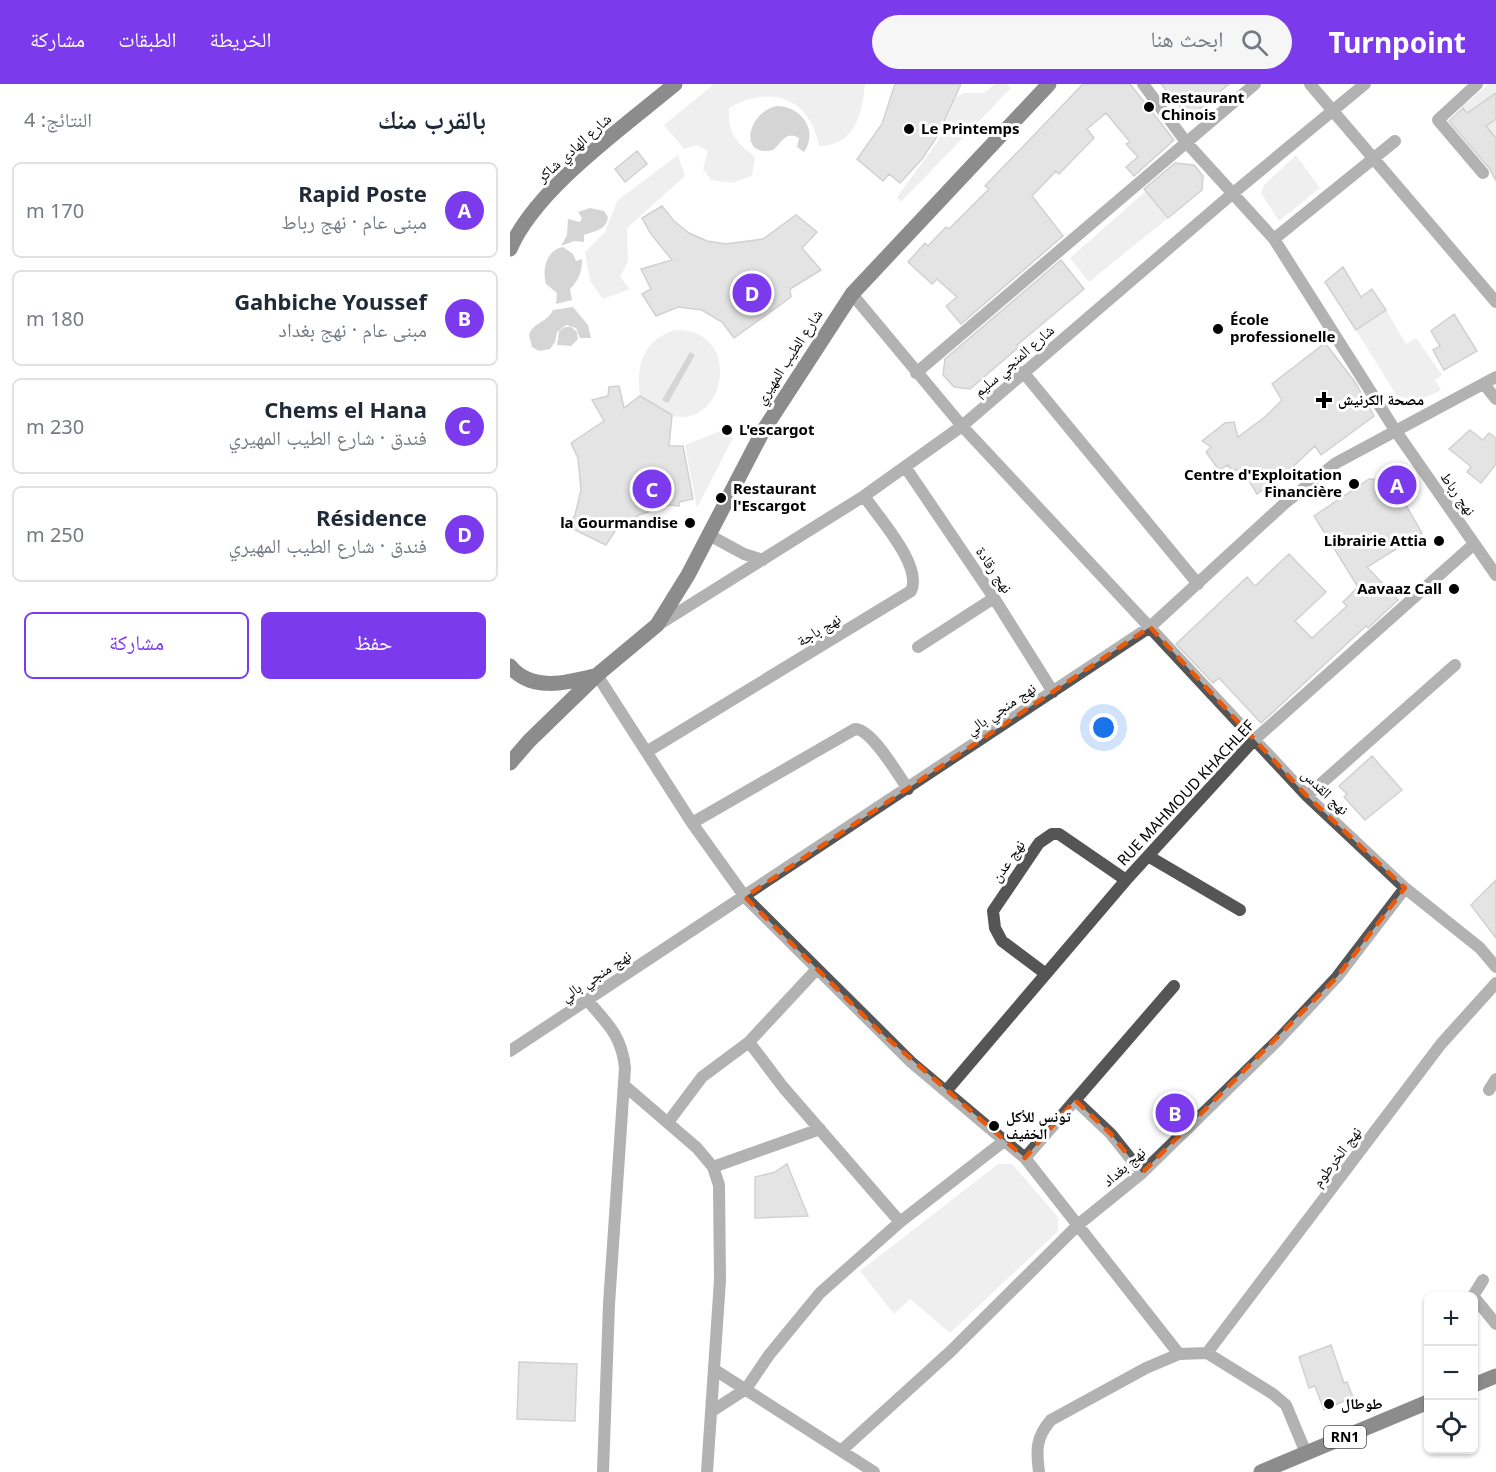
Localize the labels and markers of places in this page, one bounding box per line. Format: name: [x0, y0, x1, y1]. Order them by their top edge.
place label: Restaurant Chinois: [1161, 87, 1245, 124]
marker: Restaurant Chinois: [1142, 100, 1156, 114]
place label: Le Printemps: [921, 118, 1020, 138]
marker: Le Printemps: [902, 122, 916, 136]
pin: D: [732, 270, 772, 316]
place label: École professionelle: [1230, 309, 1336, 346]
marker: École professionelle: [1211, 322, 1225, 336]
place label: مصحة الكرنيش: [1338, 389, 1424, 409]
marker: مصحة الكرنيش: [1315, 391, 1333, 409]
place label: L'escargot: [739, 419, 815, 439]
marker: L'escargot: [720, 423, 734, 437]
pin: A: [1378, 462, 1416, 508]
place label: Centre d'Exploitation Financière: [1184, 464, 1342, 501]
pin: C: [632, 466, 672, 512]
marker: Centre d'Exploitation Financière: [1347, 477, 1361, 491]
place label: Restaurant l'Escargot: [733, 478, 817, 515]
marker: Restaurant l'Escargot: [714, 491, 728, 505]
place label: la Gourmandise: [560, 512, 678, 532]
marker: la Gourmandise: [683, 516, 697, 530]
place label: Librairie Attia: [1324, 530, 1427, 550]
marker: Librairie Attia: [1432, 534, 1446, 548]
place label: Aavaaz Call: [1357, 578, 1442, 598]
marker: Aavaaz Call: [1447, 582, 1461, 596]
pin: B: [1156, 1090, 1194, 1136]
place label: تونس للأكل الخفيف: [1006, 1106, 1071, 1143]
marker: تونس للأكل الخفيف: [987, 1119, 1001, 1133]
place label: طوطال: [1341, 1393, 1383, 1413]
marker: طوطال: [1322, 1397, 1336, 1411]

